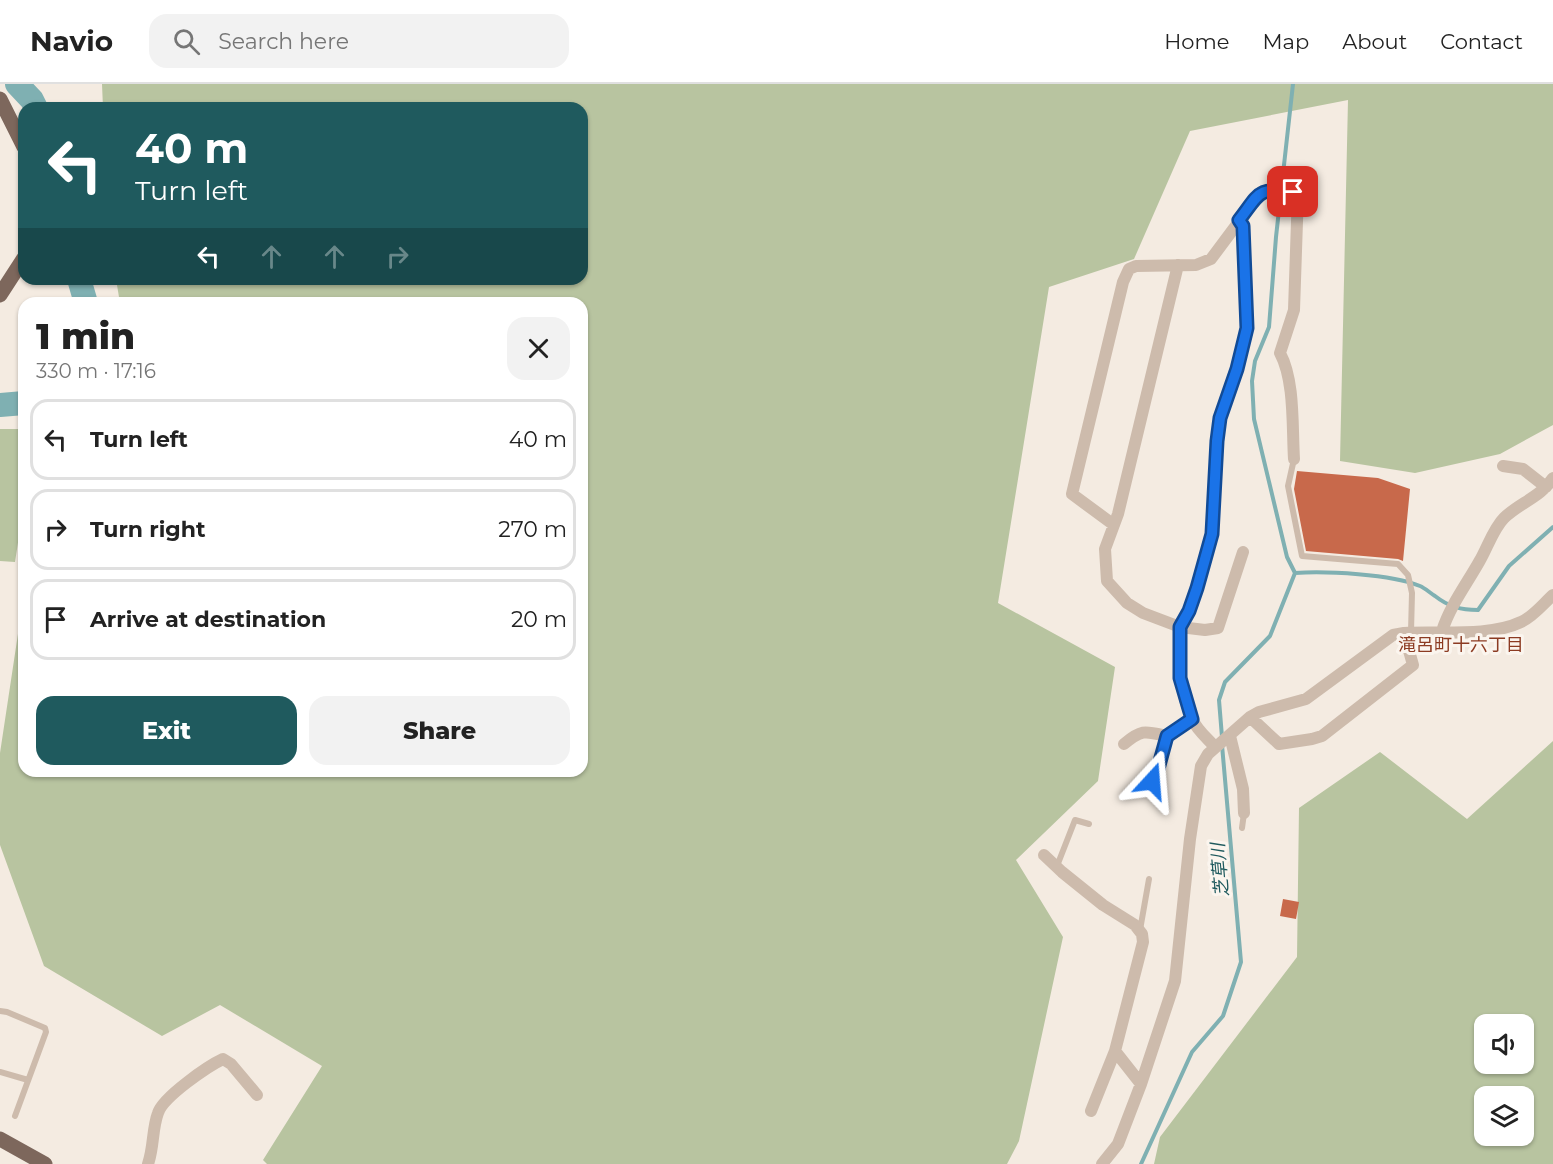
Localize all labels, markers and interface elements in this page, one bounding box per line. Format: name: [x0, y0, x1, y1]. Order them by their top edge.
search box: [149, 14, 569, 68]
text: Navio: [30, 24, 113, 58]
icon: search: [170, 25, 203, 58]
text: Search here: [218, 28, 349, 55]
text: Home: [1164, 29, 1229, 54]
text: Map: [1262, 29, 1309, 54]
text: About: [1342, 29, 1407, 54]
text: Contact: [1440, 29, 1523, 54]
text: 40 m: [135, 122, 248, 174]
icon: left: [36, 126, 114, 204]
pin: [1267, 166, 1318, 217]
text: Turn left: [135, 174, 248, 207]
icon: arrive: [1276, 175, 1309, 208]
icon: left: [192, 240, 225, 273]
icon: ahead: [255, 240, 288, 273]
icon: ahead: [318, 240, 351, 273]
icon: right: [381, 240, 414, 273]
text: 1 min: [36, 314, 135, 358]
button: close: [507, 317, 570, 380]
text: 330 m · 17:16: [36, 359, 156, 383]
icon: left: [39, 423, 72, 456]
text: Turn left: [90, 426, 188, 453]
text: 40 m: [509, 426, 567, 453]
icon: right: [39, 513, 72, 546]
text: Turn right: [90, 516, 205, 543]
text: 270 m: [498, 516, 567, 543]
icon: arrive: [39, 603, 72, 636]
text: Arrive at destination: [90, 606, 326, 633]
text: 20 m: [511, 606, 567, 633]
district label: 滝呂町十六丁目: [1398, 634, 1524, 656]
button: Exit: [36, 696, 297, 765]
button: Share: [309, 696, 570, 765]
position arrow: [1120, 749, 1184, 813]
water label: 芝草川: [1207, 840, 1233, 898]
map controls: [1474, 1014, 1534, 1146]
button: sound: [1474, 1014, 1534, 1074]
button: layers: [1474, 1086, 1534, 1146]

